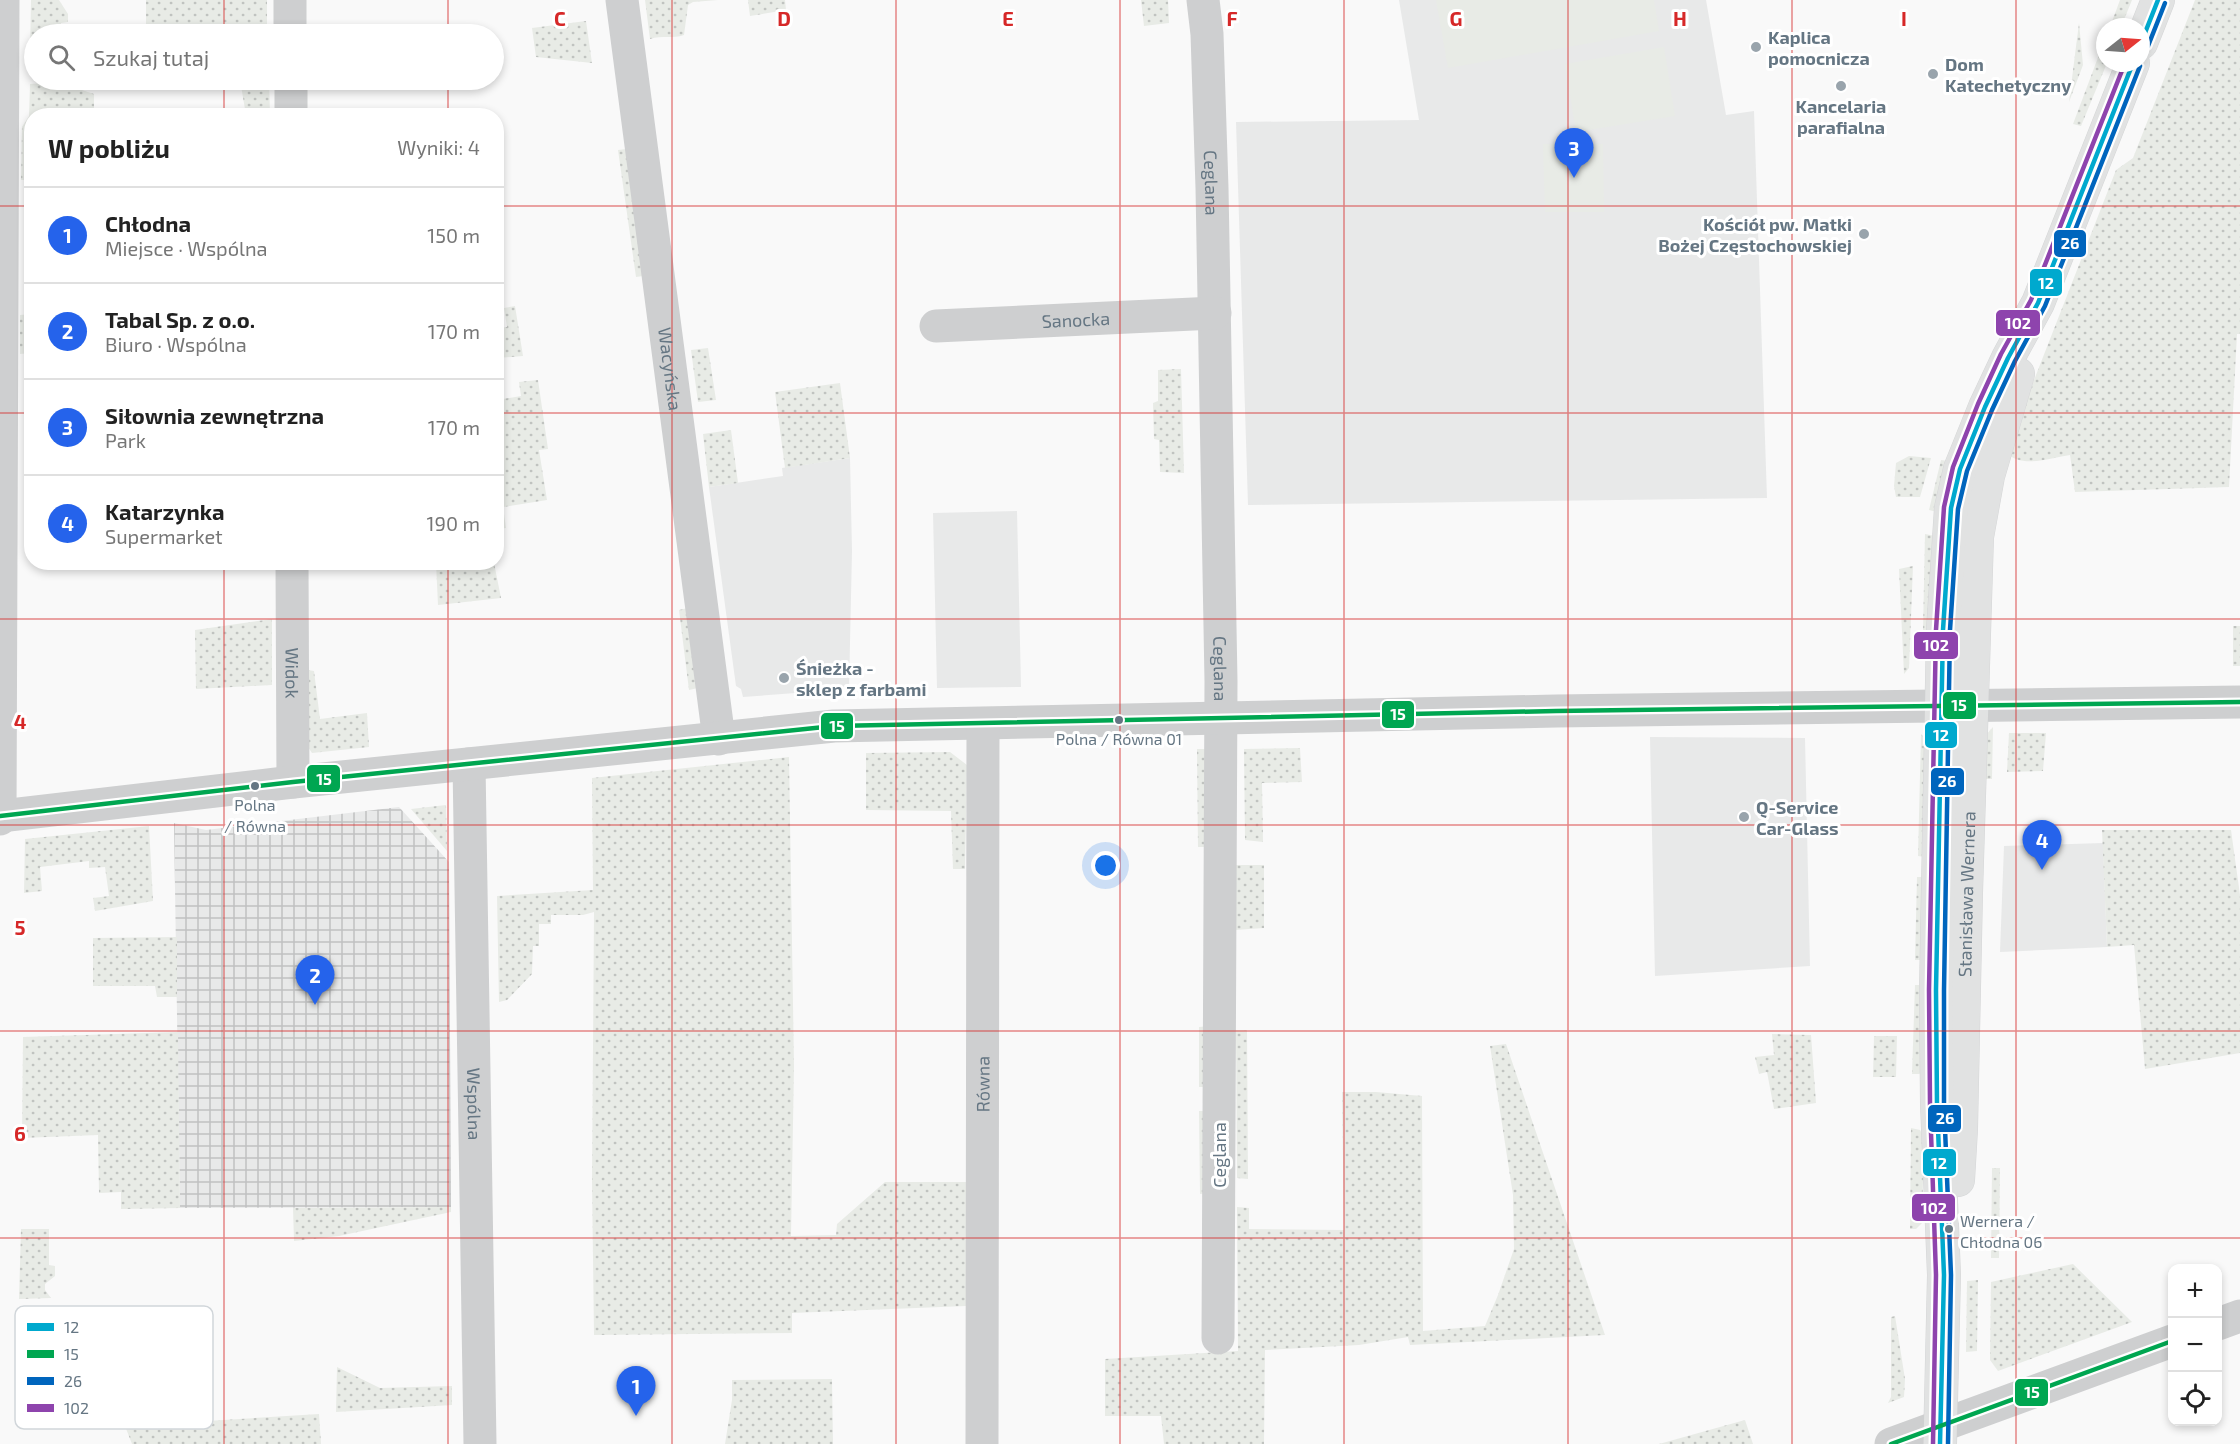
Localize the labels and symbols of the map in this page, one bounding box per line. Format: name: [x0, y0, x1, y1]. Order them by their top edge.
text: C: [554, 6, 566, 30]
text: D: [777, 6, 791, 30]
text: E: [1002, 6, 1014, 30]
text: F: [1226, 6, 1238, 30]
text: G: [1450, 6, 1462, 30]
text: H: [1673, 6, 1687, 30]
text: I: [1901, 6, 1907, 30]
north arrow: [2096, 18, 2150, 72]
place label: Kaplica pomocnicza: [1768, 26, 1870, 69]
marker: Kaplica pomocnicza: [1749, 40, 1763, 54]
place label: Dom Katechetyczny: [1945, 53, 2072, 96]
marker: Dom Katechetyczny: [1926, 67, 1940, 81]
marker: Kancelaria parafialna: [1834, 79, 1848, 93]
place label: Kancelaria parafialna: [1796, 95, 1886, 138]
pin: 3: [1554, 128, 1594, 178]
street label: Ceglana: [1200, 150, 1223, 216]
place label: Kościół pw. Matki Bożej Częstochowskiej: [1658, 213, 1852, 256]
marker: Kościół pw. Matki Bożej Częstochowskiej: [1857, 227, 1871, 241]
line badge: 26: [2053, 229, 2087, 258]
text: 26: [2061, 233, 2079, 252]
line badge: 12: [2029, 268, 2063, 297]
text: 12: [2038, 273, 2054, 292]
street label: Sanocka: [1041, 307, 1111, 332]
line badge: 102: [1995, 309, 2041, 337]
text: 102: [2005, 313, 2031, 332]
street label: Wacyńska: [654, 326, 687, 412]
line badge: 102: [1913, 631, 1959, 660]
text: 102: [1923, 635, 1949, 654]
street label: Ceglana: [1209, 636, 1232, 701]
street label: Widok: [281, 647, 304, 699]
place label: Śnieżka - sklep z farbami: [796, 657, 926, 700]
marker: Śnieżka - sklep z farbami: [777, 671, 791, 685]
line badge: 15: [1942, 691, 1977, 720]
text: 15: [1951, 695, 1967, 714]
line badge: 15: [1381, 700, 1415, 729]
text: 15: [1390, 704, 1406, 723]
text: 4: [14, 709, 27, 733]
line badge: 15: [820, 712, 854, 740]
marker: Polna / Równa 01: [1113, 714, 1125, 726]
text: 15: [829, 716, 845, 735]
line badge: 12: [1924, 721, 1958, 749]
text: 12: [1933, 725, 1949, 744]
place label: Polna / Równa 01: [1056, 729, 1182, 748]
line badge: 15: [306, 764, 341, 793]
line badge: 26: [1930, 767, 1965, 796]
text: 15: [316, 769, 332, 788]
text: 26: [1938, 771, 1956, 790]
marker: Polna / Równa: [249, 780, 261, 792]
place label: Polna / Równa: [224, 795, 286, 835]
place label: Q-Service Car-Glass: [1756, 796, 1839, 839]
marker: Q-Service Car-Glass: [1737, 810, 1751, 824]
street label: Stanisława Wernera: [1953, 811, 1980, 977]
pin: 4: [2022, 820, 2062, 870]
your location: [1091, 851, 1120, 880]
text: 5: [14, 915, 26, 939]
pin: 2: [296, 956, 334, 1005]
street label: Równa: [971, 1056, 994, 1112]
street label: Wspólna: [463, 1068, 486, 1140]
line badge: 26: [1927, 1104, 1962, 1133]
text: 26: [1936, 1108, 1954, 1127]
text: 6: [14, 1121, 26, 1145]
street label: Ceglana: [1208, 1122, 1230, 1188]
line badge: 12: [1922, 1148, 1957, 1177]
text: 12: [1931, 1153, 1947, 1172]
line badge: 102: [1911, 1193, 1956, 1222]
text: 102: [1921, 1198, 1947, 1217]
place label: Wernera / Chłodna 06: [1960, 1211, 2042, 1251]
marker: Wernera / Chłodna 06: [1943, 1223, 1955, 1235]
legend: [15, 1306, 213, 1429]
text: 12: [64, 1317, 79, 1336]
text: 15: [64, 1344, 79, 1363]
pin: 1: [616, 1366, 656, 1416]
text: 26: [64, 1371, 82, 1390]
line badge: 15: [2014, 1378, 2049, 1407]
text: 15: [2024, 1382, 2040, 1401]
text: 102: [64, 1398, 89, 1417]

